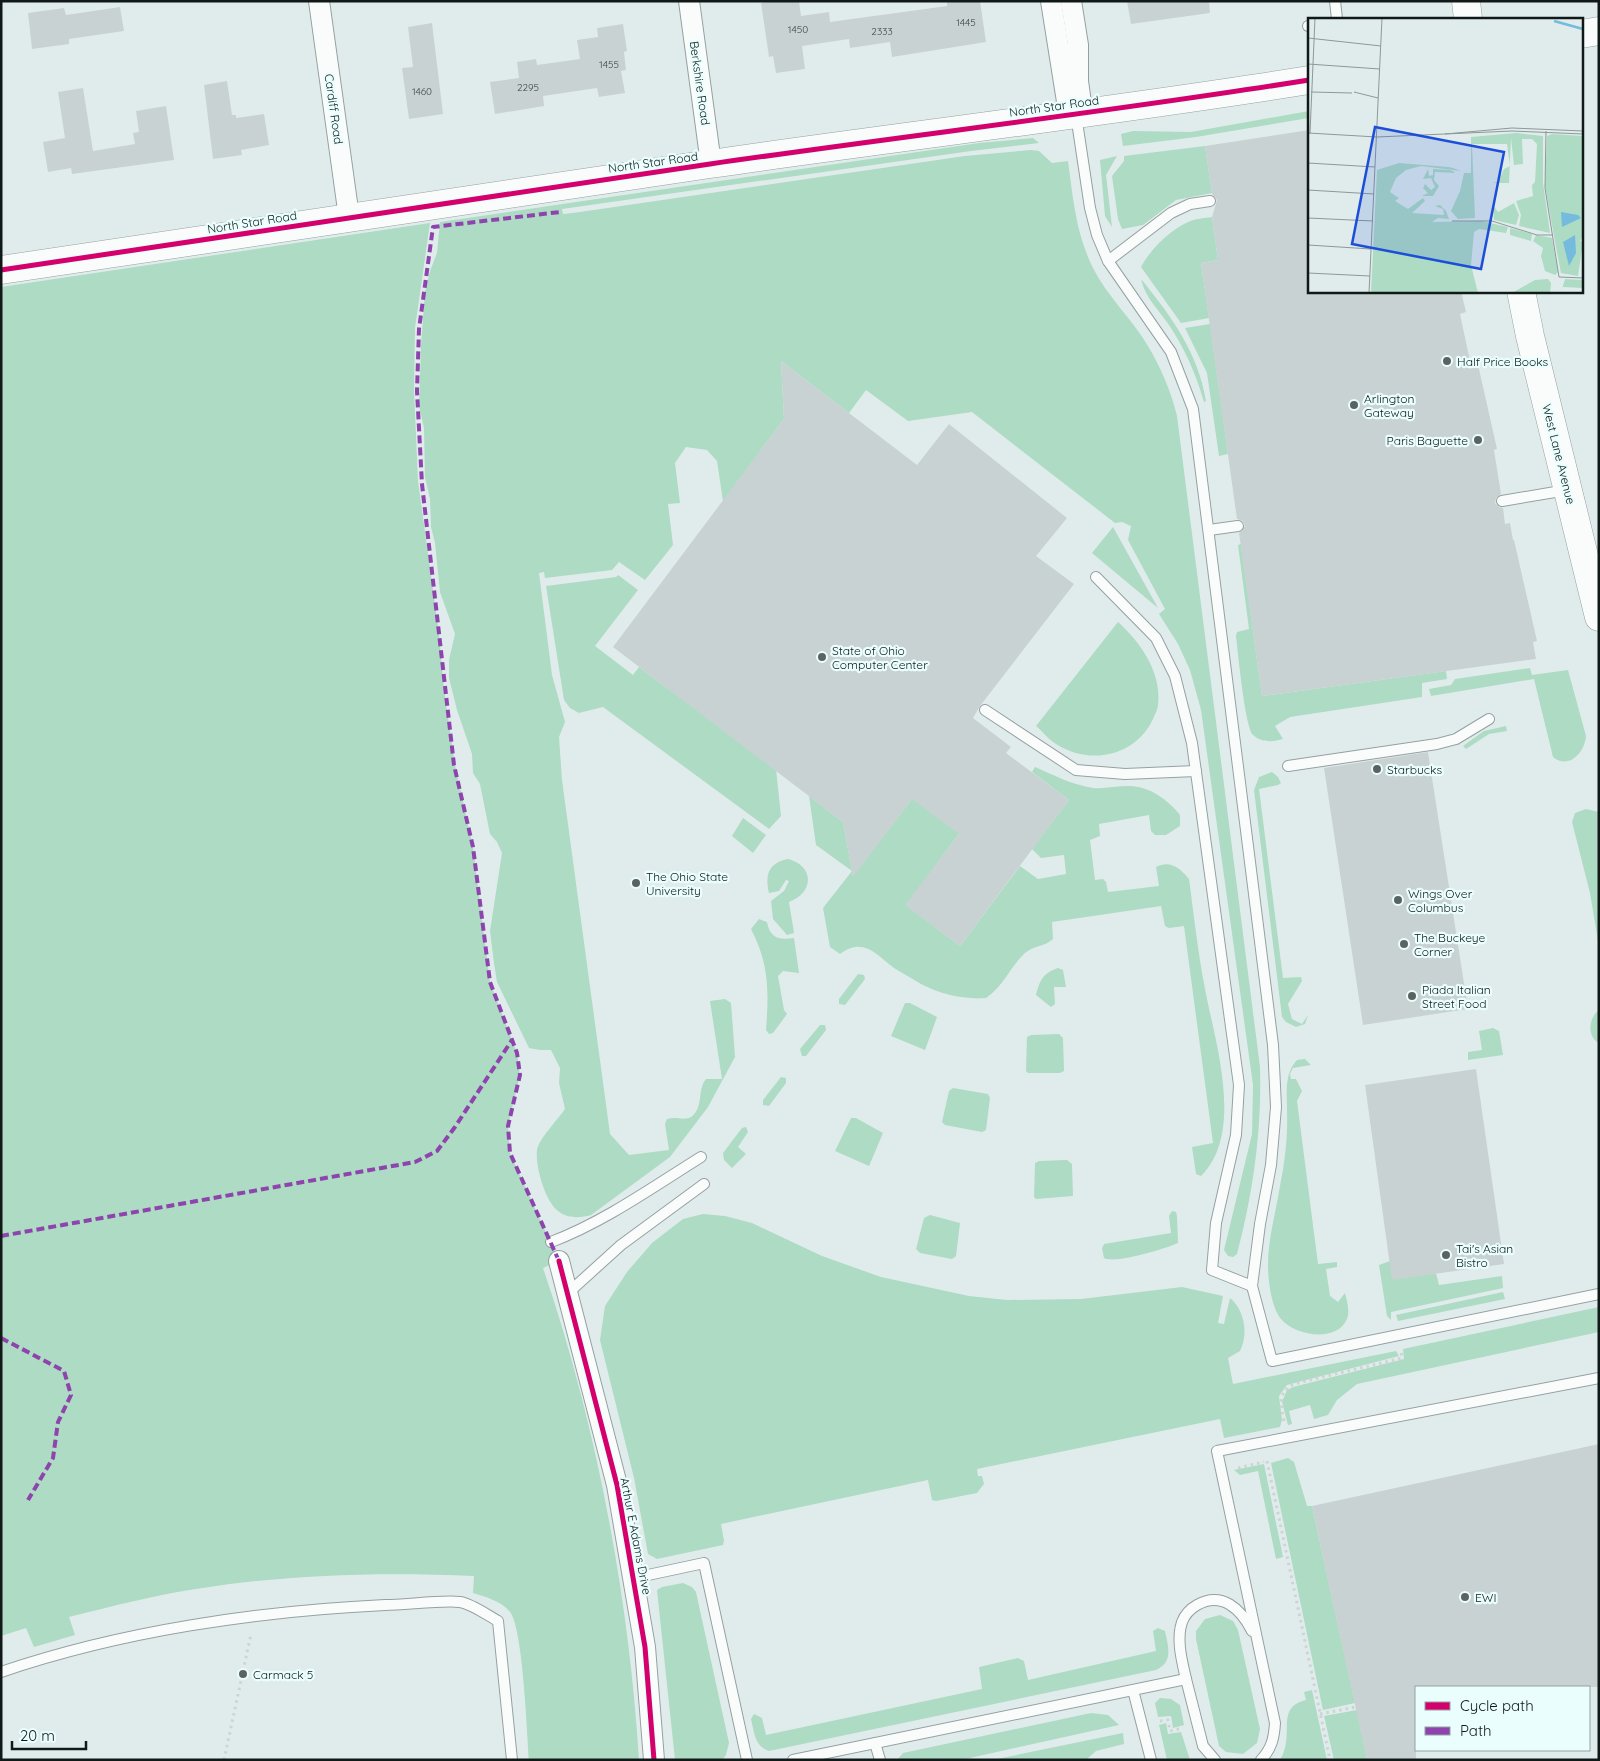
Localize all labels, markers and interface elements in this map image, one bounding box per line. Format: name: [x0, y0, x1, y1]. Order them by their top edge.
house number: 1445: [956, 16, 976, 29]
inset map: [1308, 18, 1582, 292]
house number: 1450: [788, 23, 808, 36]
house number: 2333: [871, 25, 893, 38]
street label: Berkshire Road: [687, 40, 713, 126]
house number: 1455: [599, 58, 619, 71]
street label: Cardiff Road: [322, 73, 346, 145]
house number: 2295: [517, 81, 539, 94]
house number: 1460: [412, 85, 432, 98]
street label: North Star Road: [1008, 92, 1100, 120]
street label: North Star Road: [607, 148, 699, 176]
street label: North Star Road: [206, 208, 298, 236]
place label: Half Price Books: [1457, 354, 1549, 369]
marker: Half Price Books: [1441, 355, 1453, 367]
place label: Arlington Gateway: [1364, 391, 1414, 420]
marker: Arlington Gateway: [1348, 399, 1360, 411]
street label: West Lane Avenue: [1539, 402, 1579, 506]
place label: Paris Baguette: [1387, 433, 1468, 448]
marker: Paris Baguette: [1472, 434, 1484, 446]
place label: State of Ohio Computer Center: [832, 643, 928, 672]
marker: State of Ohio Computer Center: [816, 651, 828, 663]
place label: Starbucks: [1387, 762, 1442, 777]
marker: Starbucks: [1371, 763, 1383, 775]
place label: The Ohio State University: [646, 869, 728, 898]
marker: The Ohio State University: [630, 877, 642, 889]
place label: Wings Over Columbus: [1408, 886, 1473, 915]
marker: Wings Over Columbus: [1392, 894, 1404, 906]
place label: The Buckeye Corner: [1414, 930, 1486, 959]
marker: The Buckeye Corner: [1398, 938, 1410, 950]
place label: Piada Italian Street Food: [1422, 982, 1491, 1011]
marker: Piada Italian Street Food: [1406, 990, 1418, 1002]
place label: Tai's Asian Bistro: [1456, 1241, 1513, 1270]
marker: Tai's Asian Bistro: [1440, 1249, 1452, 1261]
street label: Arthur E Adams Drive: [617, 1476, 655, 1596]
place label: EWI: [1475, 1590, 1496, 1605]
marker: EWI: [1459, 1591, 1471, 1603]
place label: Carmack 5: [253, 1667, 313, 1682]
marker: Carmack 5: [237, 1668, 249, 1680]
legend: [1415, 1686, 1590, 1751]
text: Cycle path: [1460, 1696, 1534, 1715]
scale bar: [12, 1718, 86, 1750]
text: Path: [1460, 1721, 1492, 1740]
text: 20 m: [20, 1726, 55, 1745]

